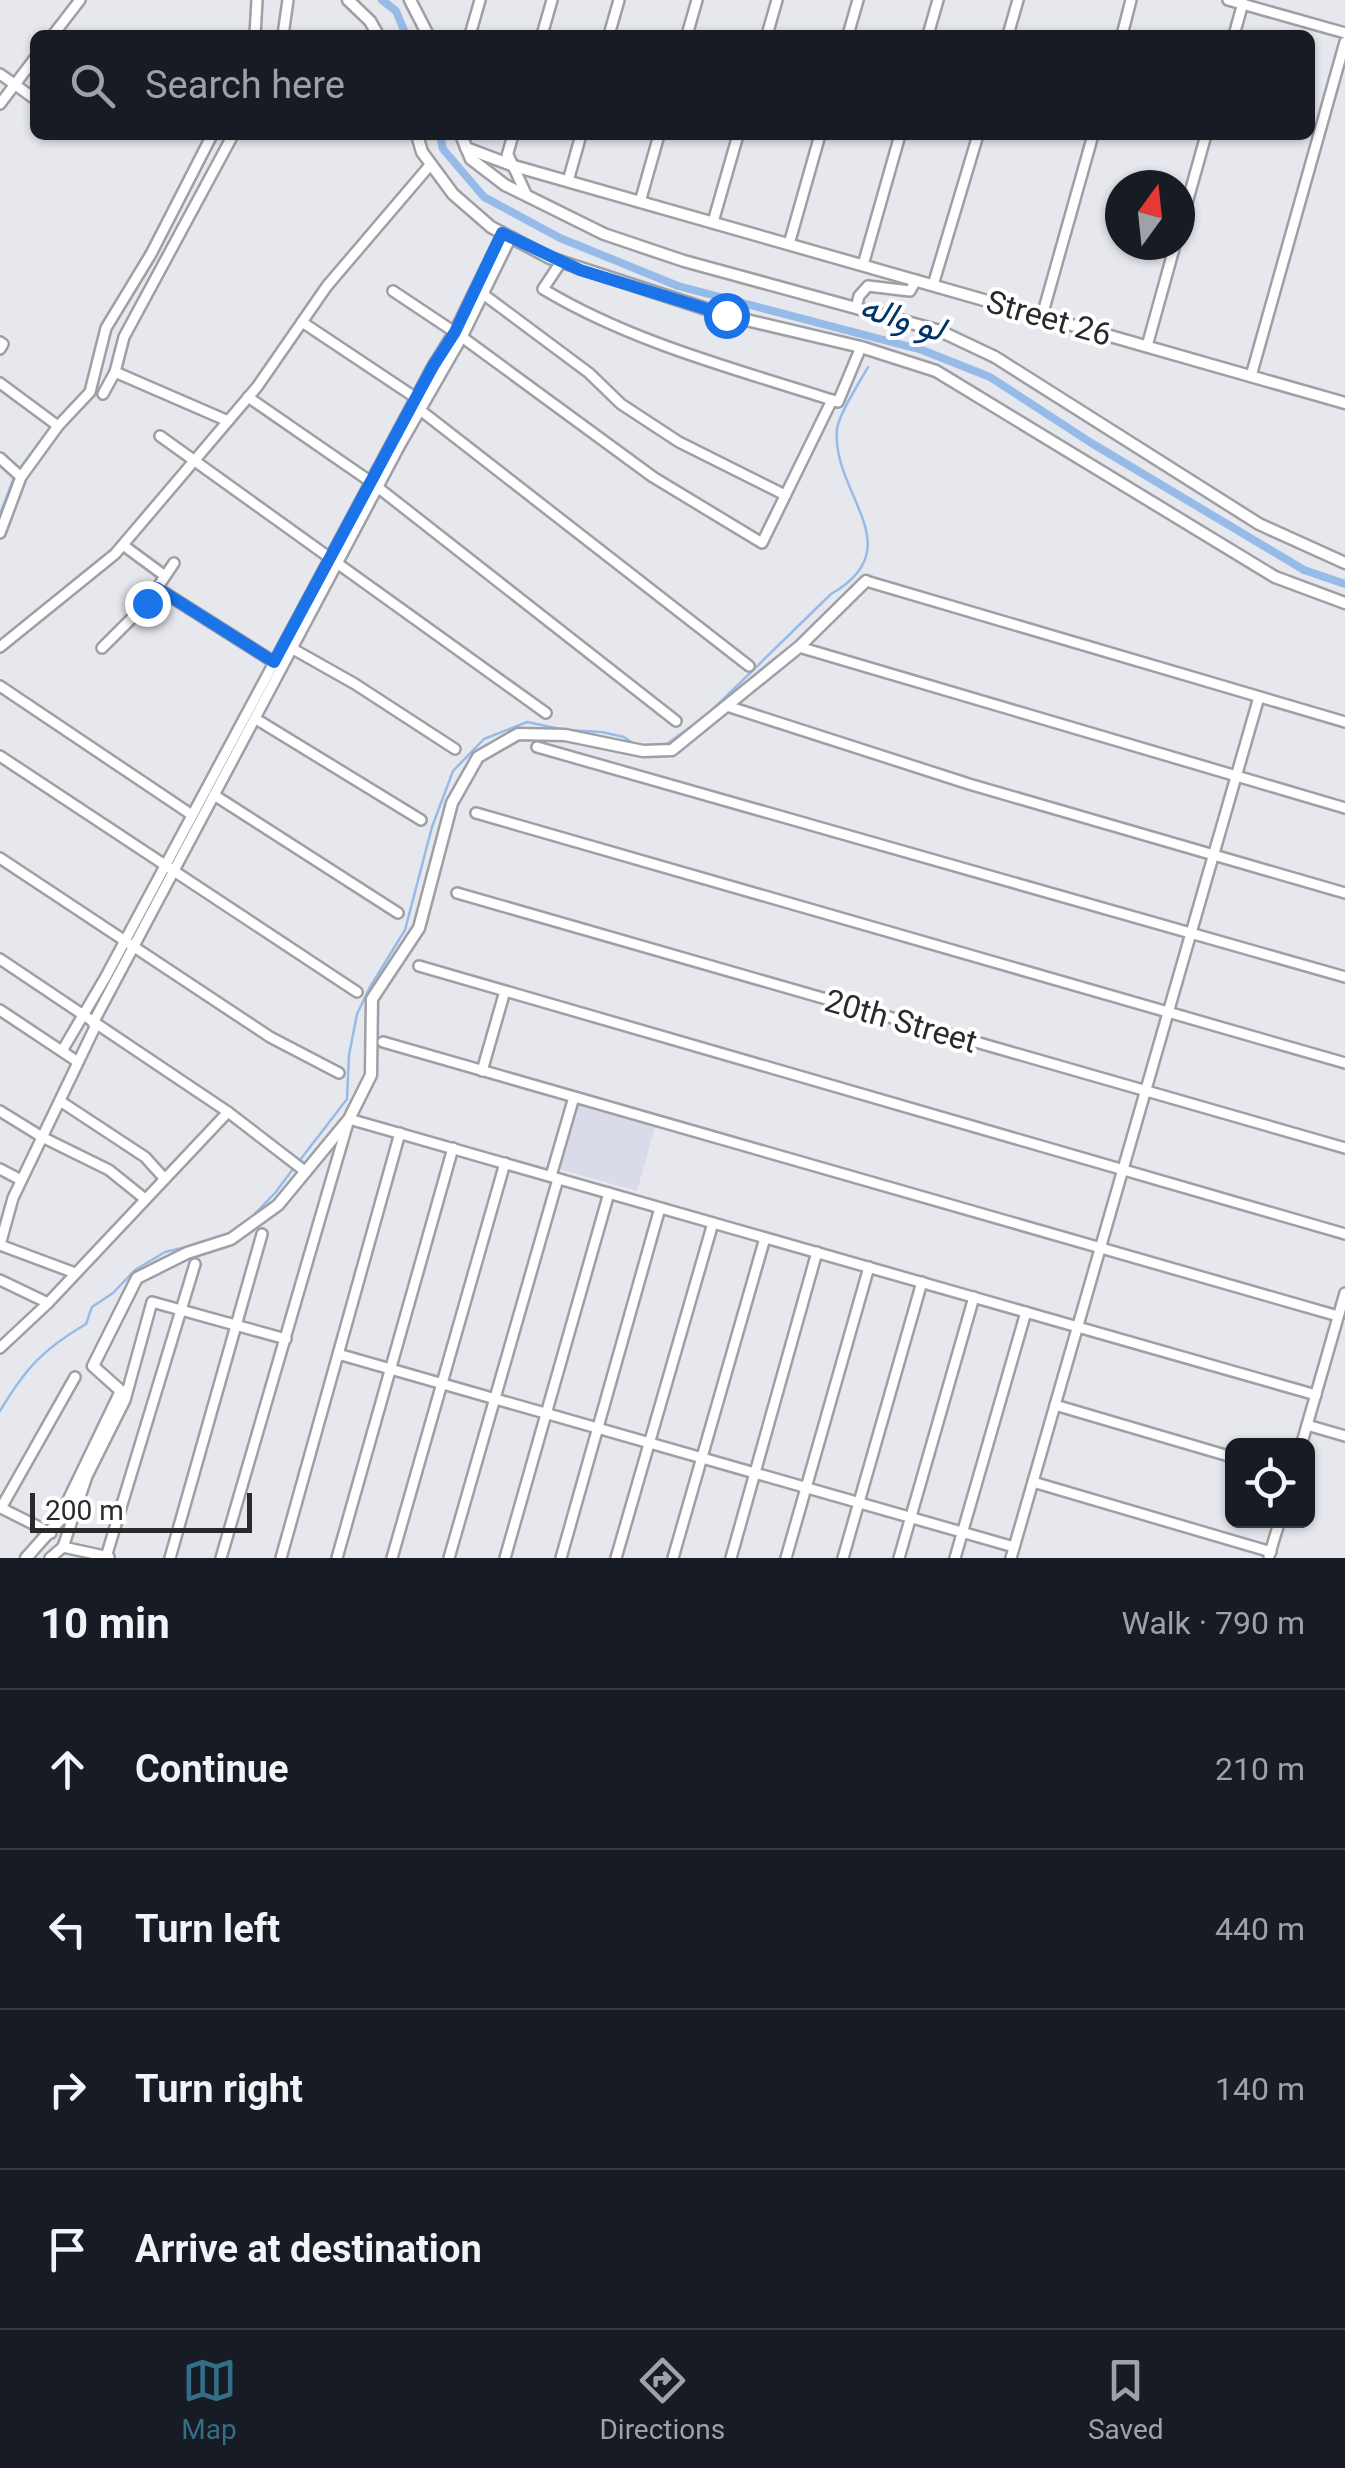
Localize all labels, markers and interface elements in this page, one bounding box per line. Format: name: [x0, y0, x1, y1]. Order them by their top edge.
search box: [30, 30, 1315, 140]
icon: search: [65, 58, 120, 113]
text: Search here: [145, 63, 345, 107]
north arrow: [1105, 170, 1195, 260]
street label: Street 26: [982, 282, 1116, 354]
water label: لو واله: [855, 286, 953, 352]
route start: [704, 293, 750, 339]
route end: [125, 581, 171, 627]
street label: 20th Street: [821, 981, 981, 1061]
map controls: [1225, 1438, 1315, 1528]
button: locate: [1225, 1438, 1315, 1528]
scale bar: [30, 1488, 252, 1532]
text: 200 m: [45, 1494, 124, 1527]
text: 10 min: [40, 1599, 170, 1648]
text: Walk · 790 m: [1122, 1604, 1305, 1642]
icon: ahead: [40, 1742, 95, 1797]
text: Continue: [135, 1747, 289, 1791]
text: 210 m: [1215, 1750, 1305, 1788]
icon: left: [40, 1902, 95, 1957]
text: Turn left: [135, 1907, 280, 1951]
text: 440 m: [1215, 1910, 1305, 1948]
icon: right: [40, 2062, 95, 2117]
text: Turn right: [135, 2067, 303, 2111]
text: 140 m: [1215, 2070, 1305, 2108]
icon: arrive: [40, 2222, 95, 2277]
text: Arrive at destination: [135, 2227, 482, 2271]
tab: Map: [181, 2353, 237, 2446]
tab: Directions: [599, 2353, 725, 2446]
tab: Saved: [1088, 2353, 1164, 2446]

